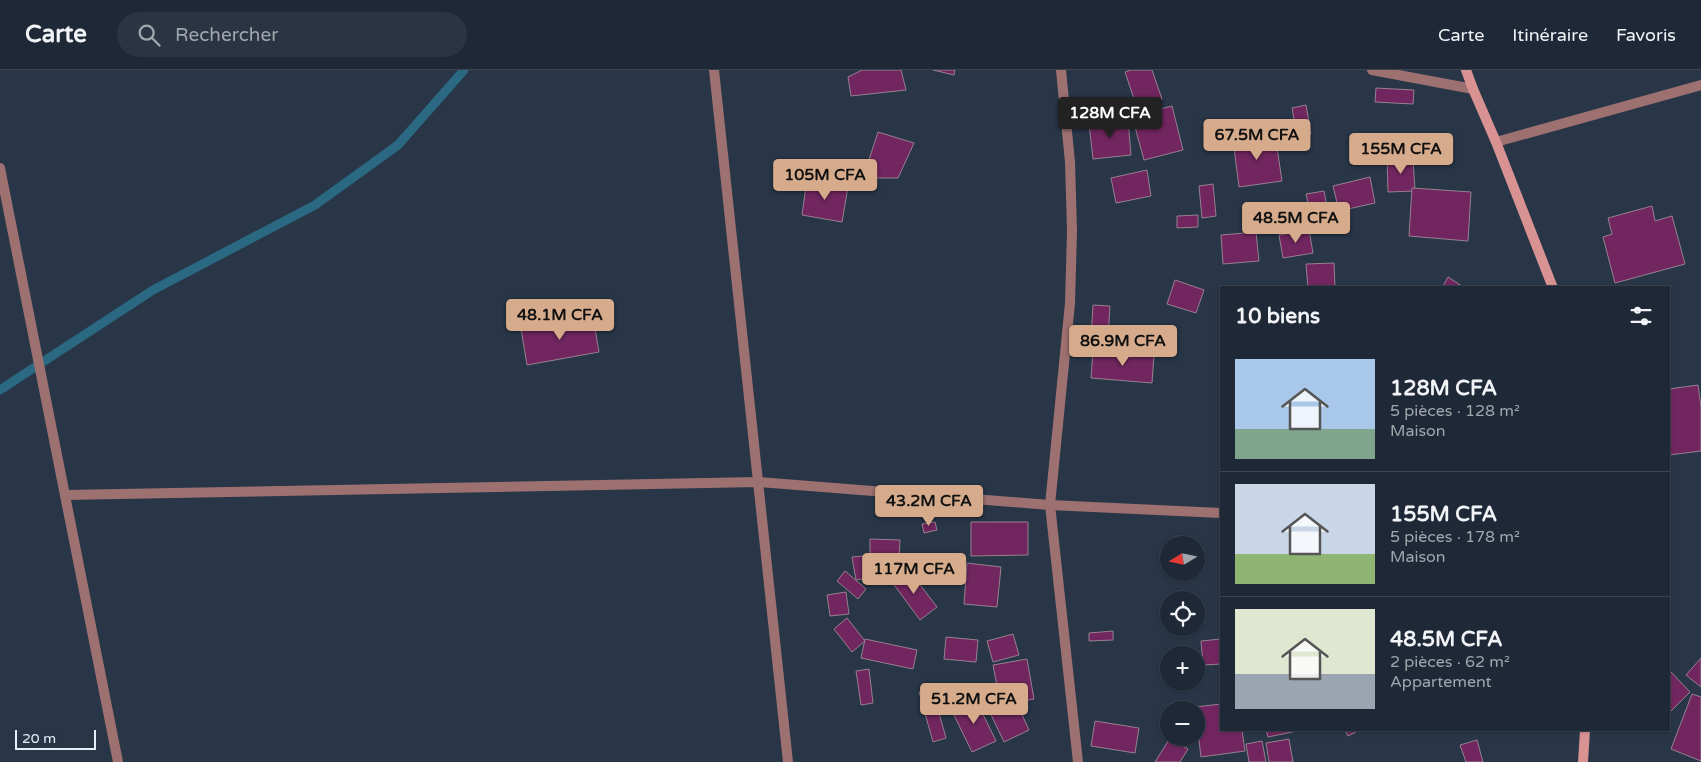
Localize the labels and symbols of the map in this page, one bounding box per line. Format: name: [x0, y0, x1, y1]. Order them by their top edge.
pin: 128M CFA: [1058, 97, 1162, 139]
pin: 67.5M CFA: [1200, 118, 1314, 161]
pin: 155M CFA: [1349, 132, 1453, 175]
pin: 105M CFA: [773, 158, 877, 201]
pin: 48.5M CFA: [1239, 202, 1353, 244]
pin: 48.1M CFA: [503, 298, 617, 341]
pin: 86.9M CFA: [1066, 324, 1180, 367]
pin: 43.2M CFA: [872, 484, 986, 527]
north arrow: [1160, 536, 1205, 581]
pin: 117M CFA: [862, 552, 966, 595]
pin: 51.2M CFA: [917, 682, 1031, 725]
scale bar: [15, 727, 96, 750]

